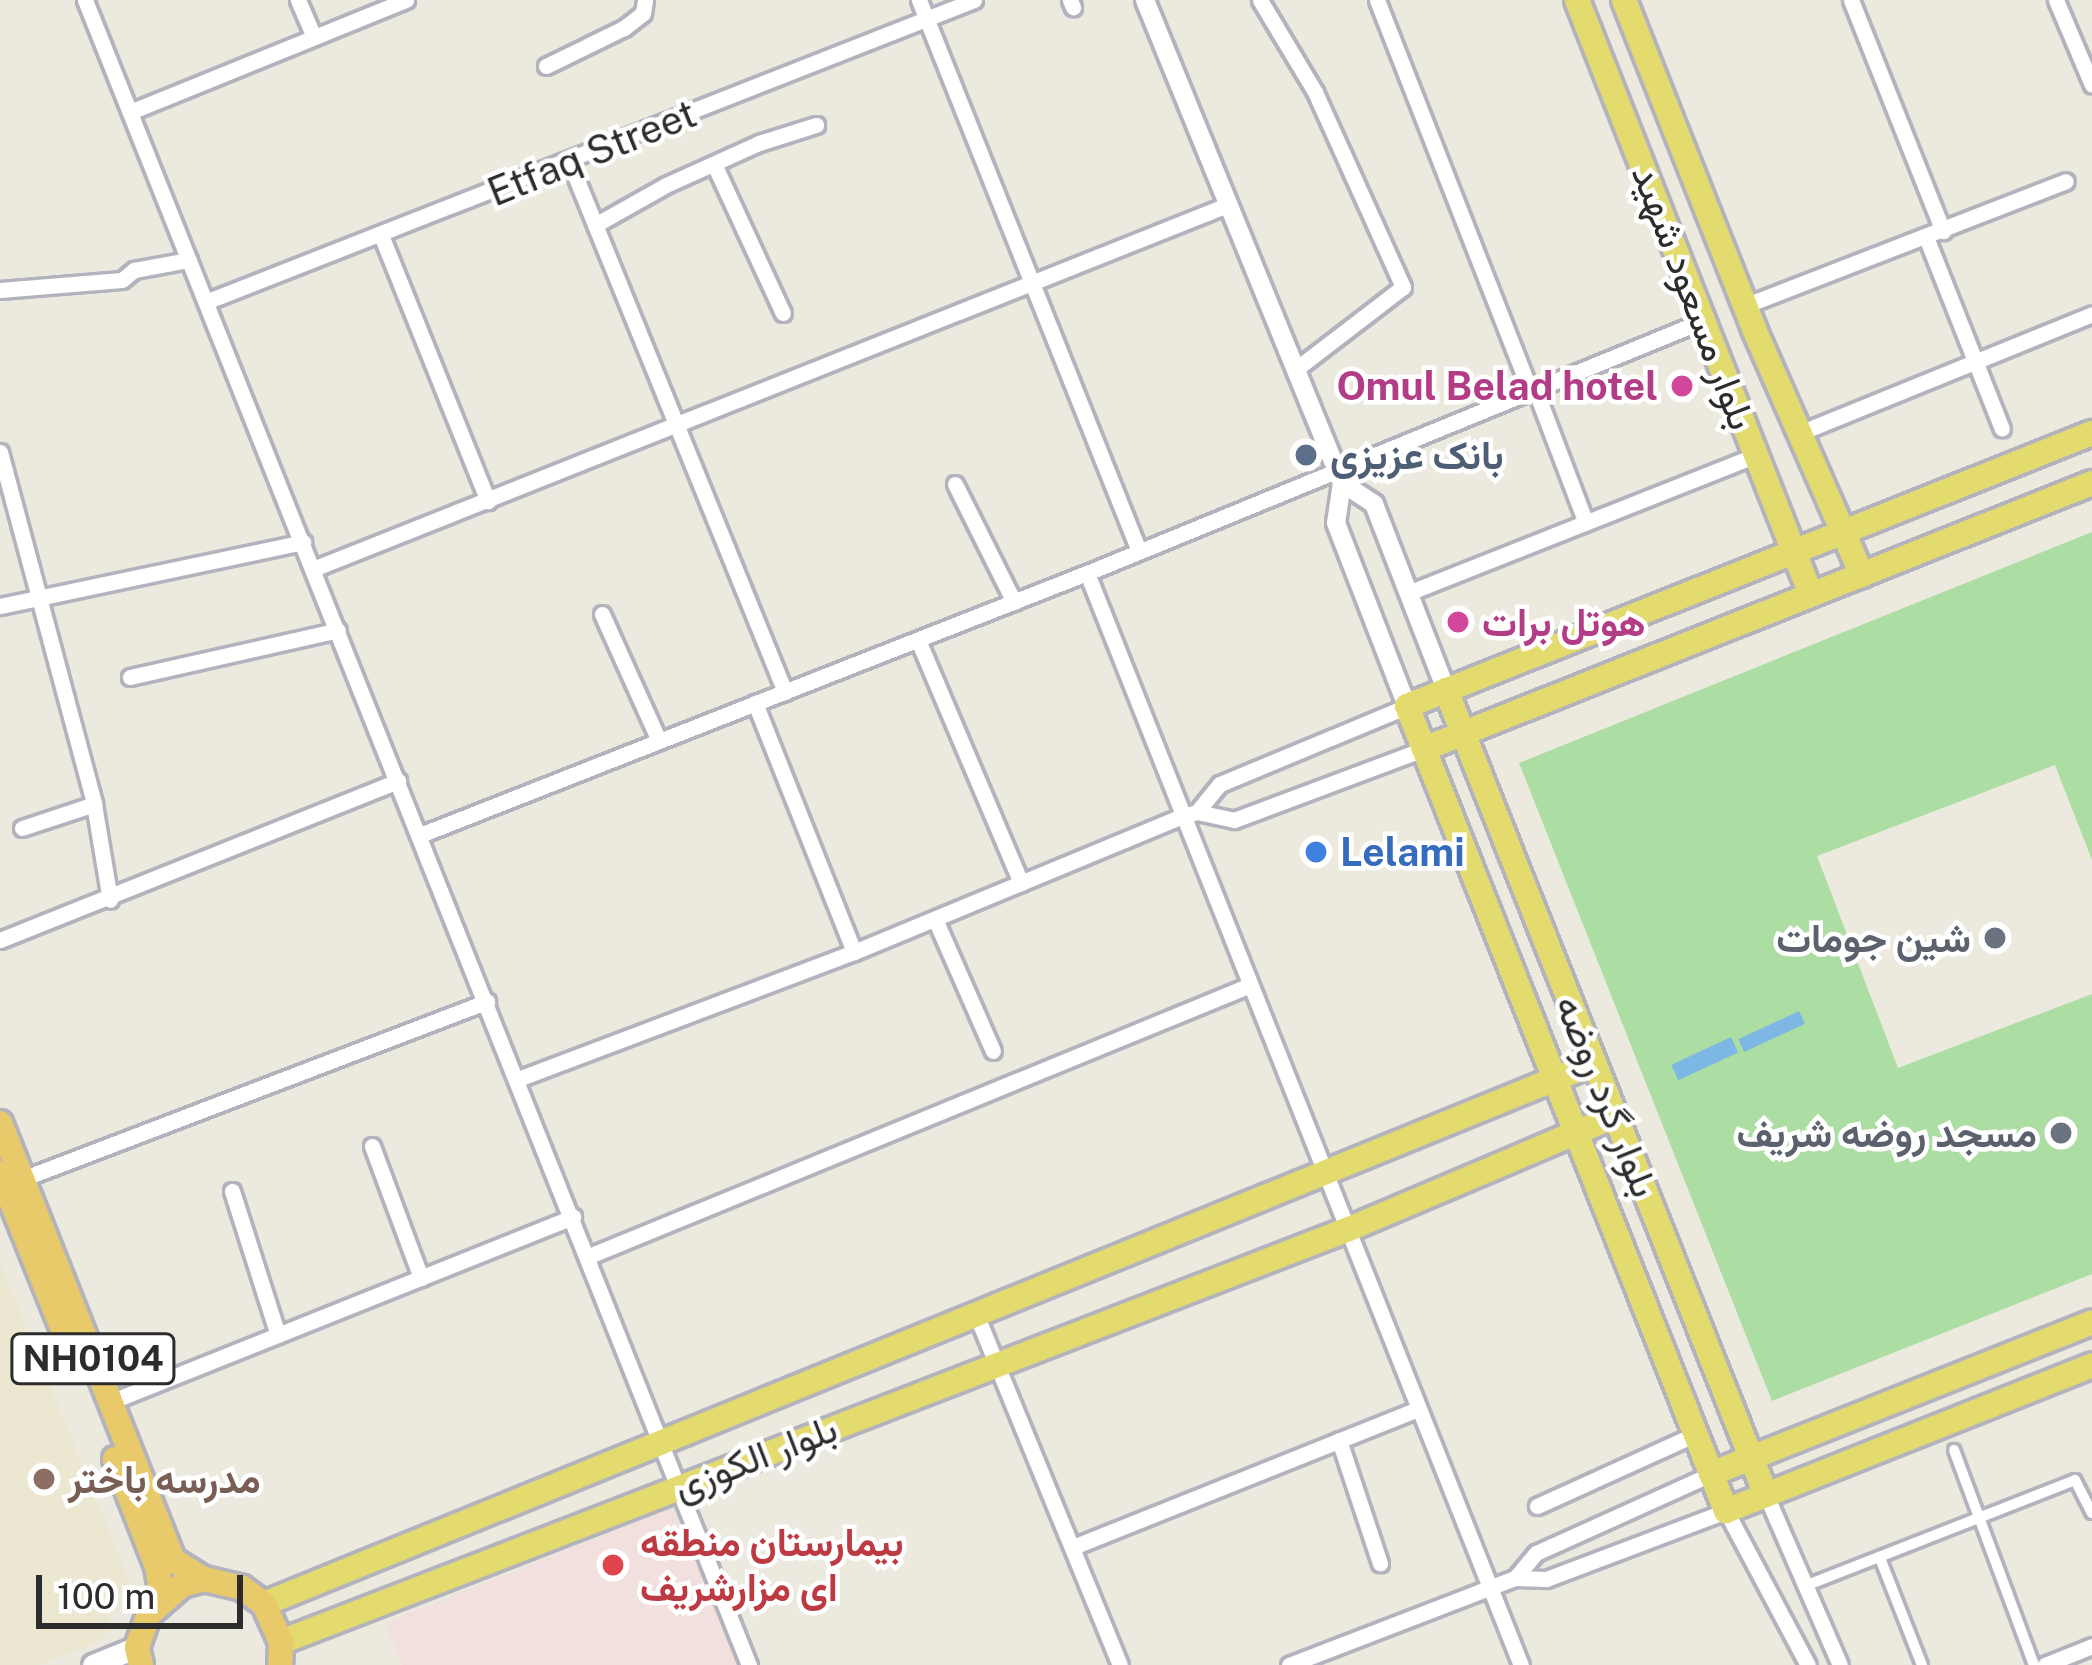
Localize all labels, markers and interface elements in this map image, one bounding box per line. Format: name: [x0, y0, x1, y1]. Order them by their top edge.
street label: Etfaq Street: [481, 90, 703, 216]
street label: بلوار مسعود شهید: [1622, 158, 1766, 436]
place label: Omul Belad hotel: [1336, 363, 1658, 409]
marker: Omul Belad hotel: [1669, 373, 1695, 399]
place label: بانک عزیزی: [1330, 432, 1504, 478]
marker: بانک عزیزی: [1293, 442, 1319, 468]
place label: هوتل برات: [1482, 599, 1645, 645]
marker: هوتل برات: [1445, 609, 1471, 635]
place label: Lelami: [1340, 829, 1465, 875]
marker: Lelami: [1303, 839, 1329, 865]
place label: شین جومات: [1776, 915, 1971, 961]
marker: شین جومات: [1982, 925, 2008, 951]
street label: بلوار گرد روضه: [1545, 988, 1669, 1204]
place label: مسجد روضه شریف: [1736, 1110, 2037, 1156]
marker: مسجد روضه شریف: [2048, 1120, 2074, 1146]
road number: NH0104: [9, 1329, 177, 1389]
street label: بلوار الکوزی: [667, 1404, 843, 1510]
place label: مدرسه باختر: [68, 1456, 261, 1502]
marker: مدرسه باختر: [31, 1466, 57, 1492]
place label: بیمارستان منطقه ای مزارشریف: [640, 1520, 904, 1611]
marker: بیمارستان منطقه ای مزارشریف: [597, 1549, 629, 1581]
scale bar: [42, 1551, 249, 1625]
text: 100 m: [57, 1575, 155, 1617]

